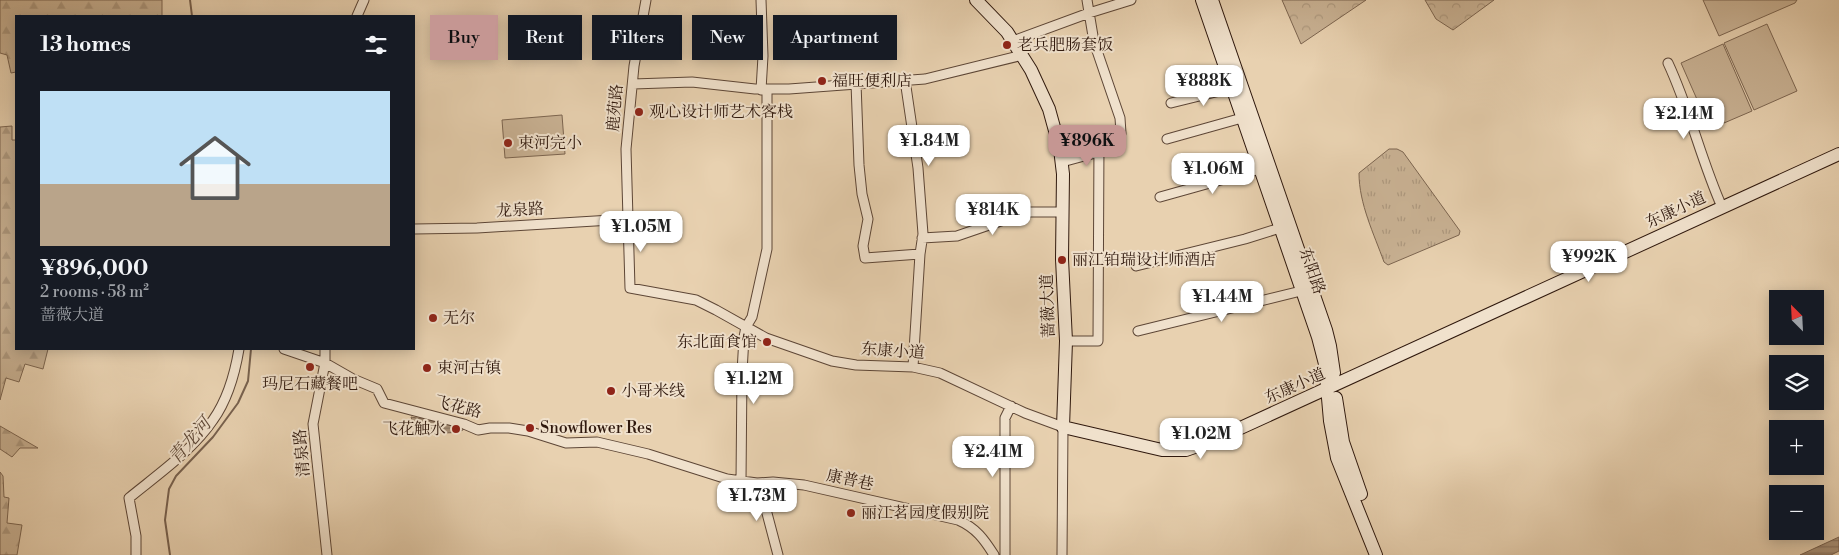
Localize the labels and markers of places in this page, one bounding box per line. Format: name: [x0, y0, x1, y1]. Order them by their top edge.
place label: 老兵肥肠套饭: [1017, 35, 1113, 55]
marker: 老兵肥肠套饭: [1001, 39, 1013, 51]
pin: ¥888K: [1169, 64, 1239, 107]
place label: 福旺便利店: [832, 71, 912, 91]
marker: 福旺便利店: [816, 75, 828, 87]
pin: ¥2.14M: [1643, 98, 1725, 140]
place label: 观心设计师艺术客栈: [649, 102, 793, 122]
marker: 观心设计师艺术客栈: [633, 106, 645, 118]
pin: ¥1.84M: [888, 124, 970, 167]
pin: ¥896K: [1052, 124, 1122, 167]
place label: 束河完小: [518, 133, 582, 153]
marker: 束河完小: [502, 137, 514, 149]
pin: ¥1.06M: [1172, 152, 1254, 195]
pin: ¥814K: [958, 194, 1028, 236]
pin: ¥1.05M: [600, 210, 682, 253]
pin: ¥992K: [1554, 240, 1624, 283]
place label: 丽江铂瑞设计师酒店: [1072, 250, 1216, 270]
marker: 丽江铂瑞设计师酒店: [1056, 254, 1068, 266]
pin: ¥1.44M: [1181, 280, 1263, 323]
place label: 无尔: [443, 308, 475, 328]
marker: 无尔: [427, 312, 439, 324]
place label: 东北面食馆: [677, 332, 757, 352]
marker: 东北面食馆: [761, 336, 773, 348]
place label: 束河古镇: [437, 358, 501, 378]
marker: 玛尼石藏餐吧: [304, 361, 316, 373]
marker: 束河古镇: [421, 362, 433, 374]
pin: ¥1.12M: [713, 362, 795, 405]
place label: 玛尼石藏餐吧: [262, 374, 358, 394]
place label: 小哥米线: [621, 381, 685, 401]
marker: 小哥米线: [605, 385, 617, 397]
place label: Snowflower Res: [540, 418, 652, 438]
pin: ¥1.02M: [1160, 418, 1242, 460]
place label: 飞花触水: [382, 419, 446, 439]
marker: Snowflower Res: [524, 422, 536, 434]
marker: 飞花触水: [450, 423, 462, 435]
pin: ¥2.41M: [952, 436, 1034, 478]
pin: ¥1.73M: [716, 480, 798, 522]
place label: 丽江茗园度假别院: [861, 503, 989, 523]
marker: 丽江茗园度假别院: [845, 507, 857, 519]

